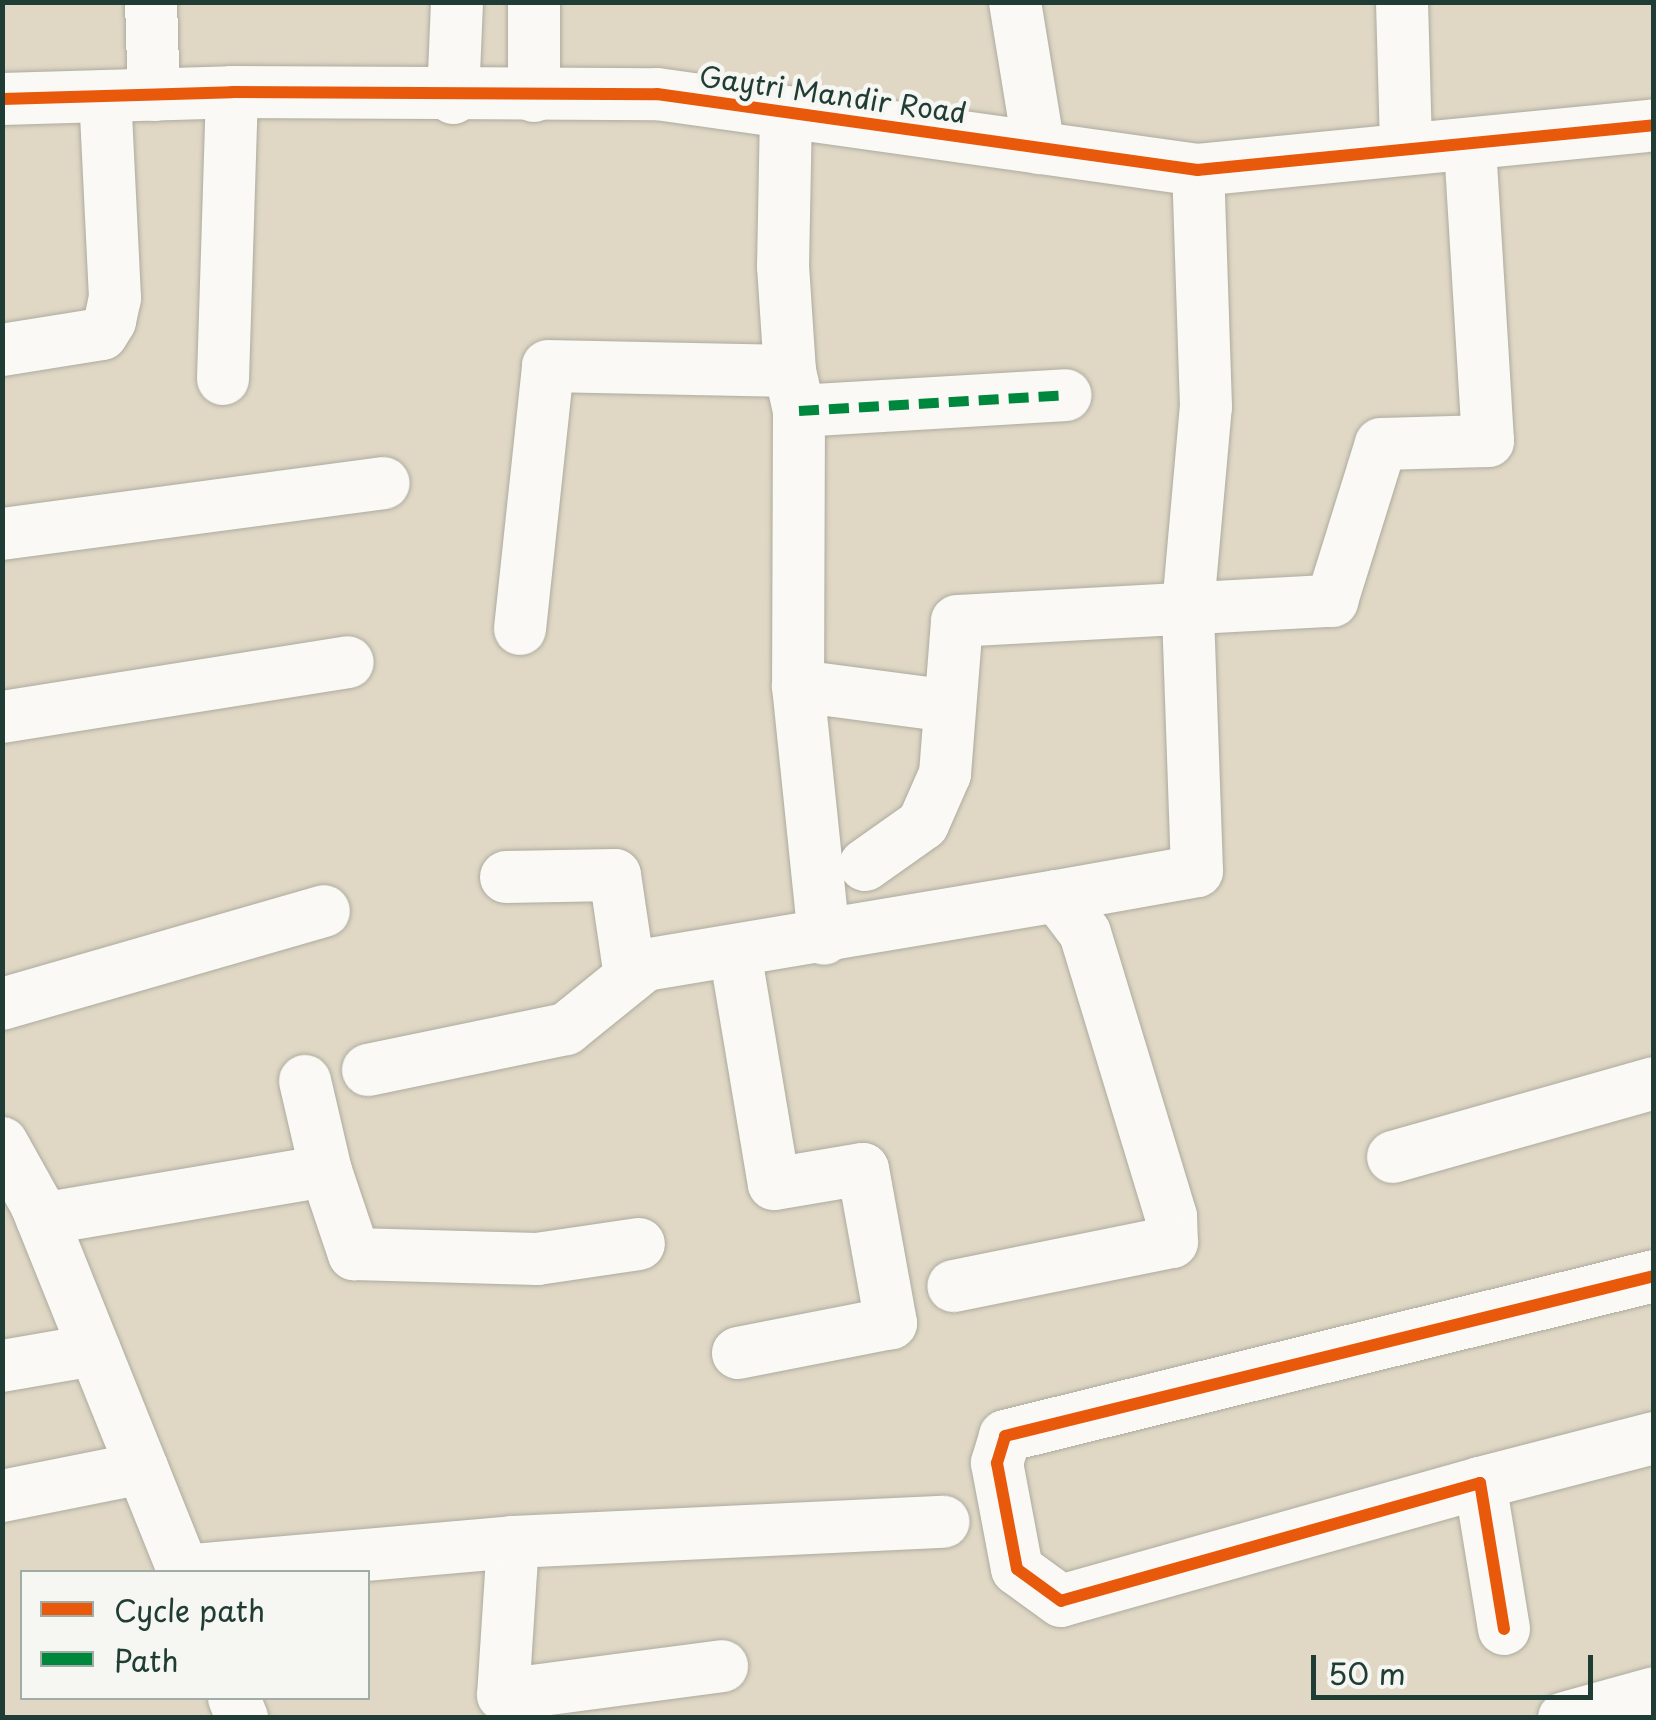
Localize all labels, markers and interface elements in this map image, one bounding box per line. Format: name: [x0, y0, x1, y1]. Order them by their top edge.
street label: Gaytri Mandir Road: [696, 58, 970, 130]
legend: [20, 1570, 370, 1700]
text: Cycle path: [114, 1587, 265, 1632]
scale bar: [1316, 1635, 1598, 1697]
text: Path: [114, 1637, 179, 1682]
text: 50 m: [1328, 1650, 1406, 1695]

